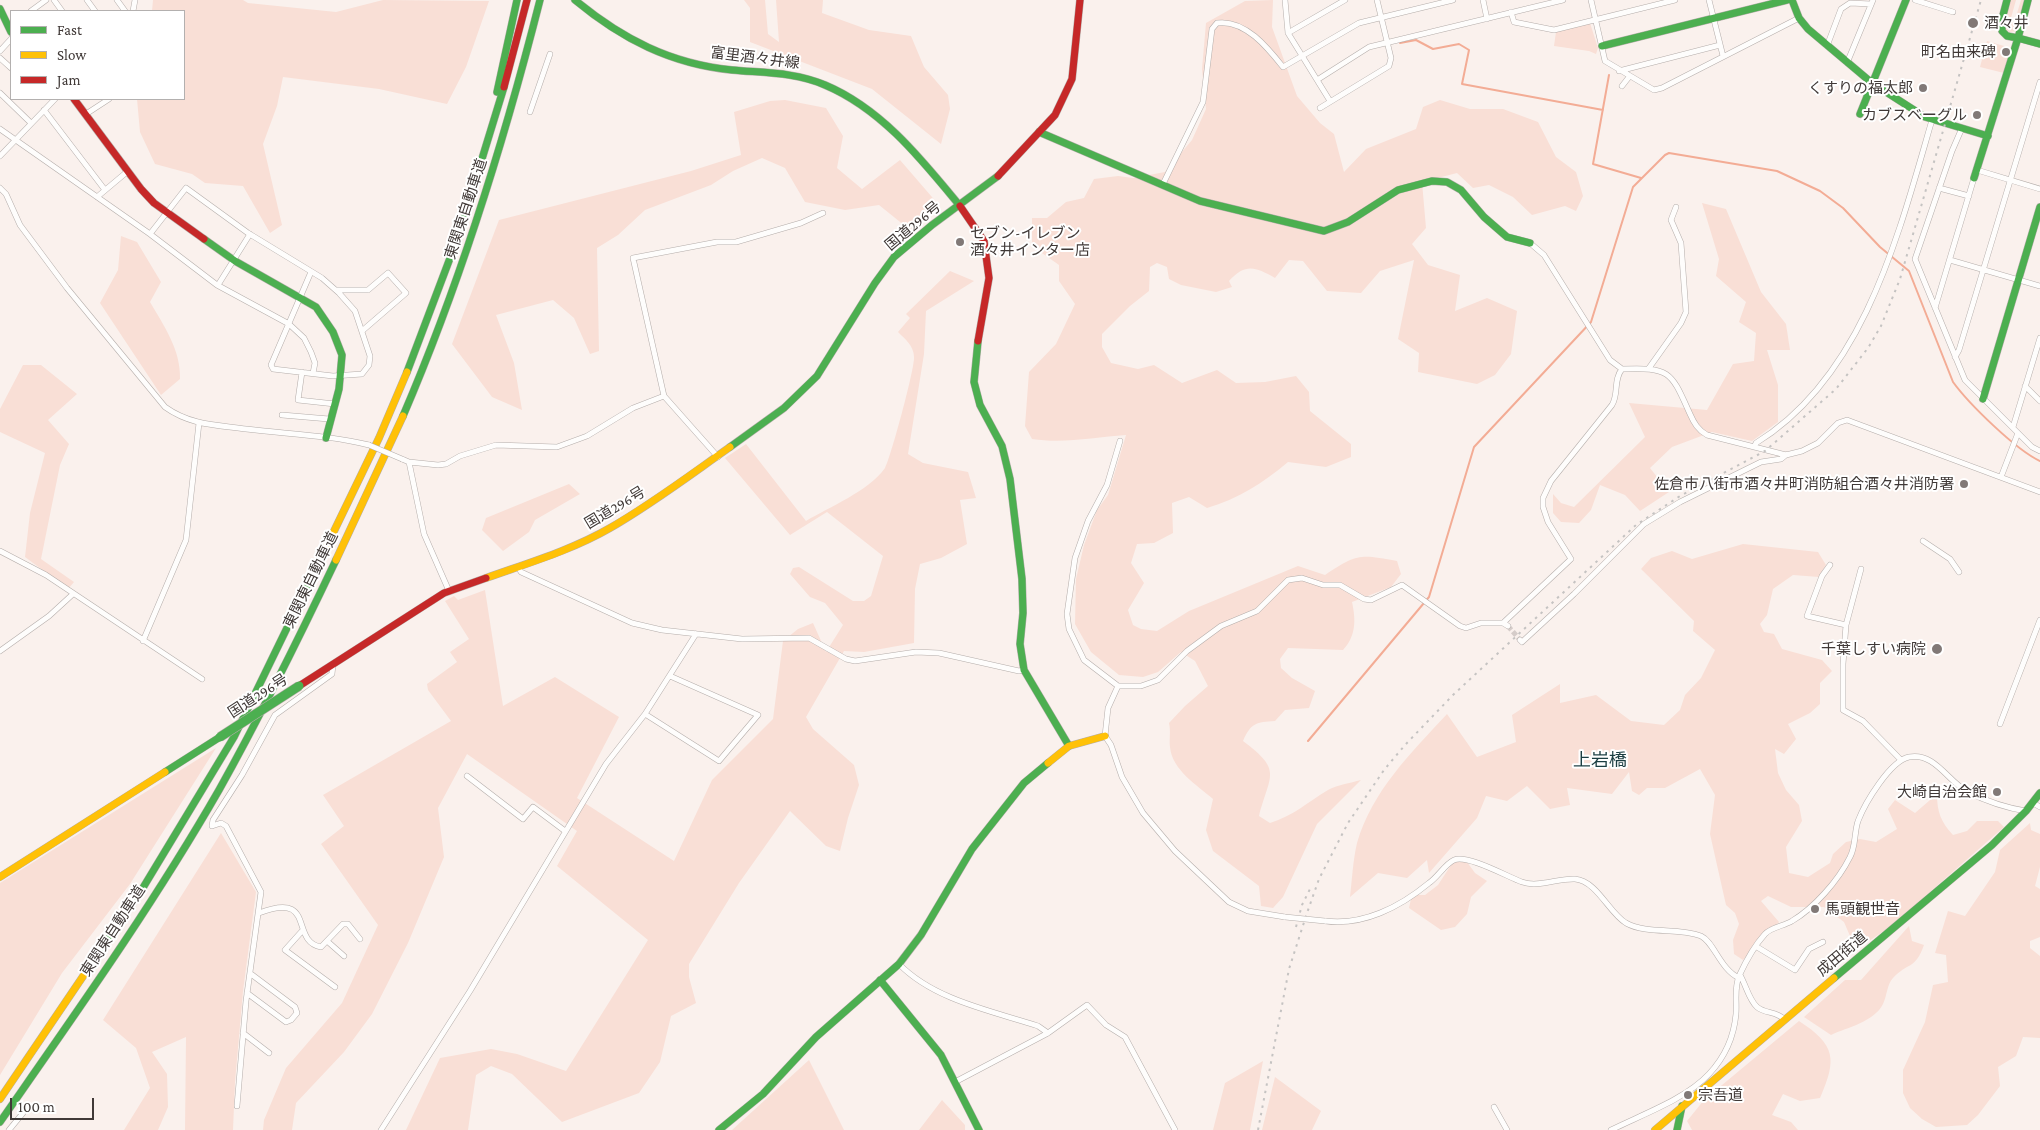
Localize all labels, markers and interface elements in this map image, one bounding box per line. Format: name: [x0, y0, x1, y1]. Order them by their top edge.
legend: [10, 10, 185, 100]
place label: 酒々井: [1984, 14, 2029, 32]
marker: 酒々井: [1966, 16, 1980, 30]
text: Fast: [57, 22, 82, 38]
place label: 町名由来碑: [1921, 43, 1996, 61]
street label: 富里酒々井線: [709, 44, 801, 72]
marker: 町名由来碑: [2000, 46, 2012, 58]
text: Slow: [57, 47, 86, 63]
text: Jam: [57, 72, 80, 88]
place label: くすりの福太郎: [1808, 79, 1913, 97]
marker: くすりの福太郎: [1917, 82, 1929, 94]
place label: カブスベーグル: [1862, 106, 1967, 124]
marker: カブスベーグル: [1971, 109, 1983, 121]
street label: 東関東自動車道: [441, 156, 491, 262]
street label: 国道296号: [881, 197, 945, 255]
place label: セブン-イレブン 酒々井インター店: [970, 224, 1090, 259]
marker: セブン-イレブン 酒々井インター店: [954, 236, 966, 248]
place label: 佐倉市八街市酒々井町消防組合酒々井消防署: [1654, 475, 1954, 493]
marker: 佐倉市八街市酒々井町消防組合酒々井消防署: [1958, 478, 1970, 490]
street label: 国道296号: [581, 483, 649, 533]
street label: 東関東自動車道: [280, 529, 342, 631]
place label: 千葉しすい病院: [1821, 640, 1926, 658]
marker: 千葉しすい病院: [1930, 642, 1944, 656]
street label: 国道296号: [225, 670, 291, 722]
district label: 上岩橋: [1573, 749, 1627, 771]
place label: 大崎自治会館: [1897, 783, 1987, 801]
marker: 大崎自治会館: [1991, 786, 2003, 798]
street label: 東関東自動車道: [77, 882, 149, 980]
place label: 馬頭観世音: [1825, 900, 1900, 918]
marker: 馬頭観世音: [1809, 903, 1821, 915]
street label: 成田街道: [1813, 928, 1871, 980]
place label: 宗吾道: [1698, 1086, 1743, 1104]
scale bar: [12, 1088, 96, 1120]
marker: 宗吾道: [1682, 1089, 1694, 1101]
text: 100 m: [18, 1099, 55, 1115]

